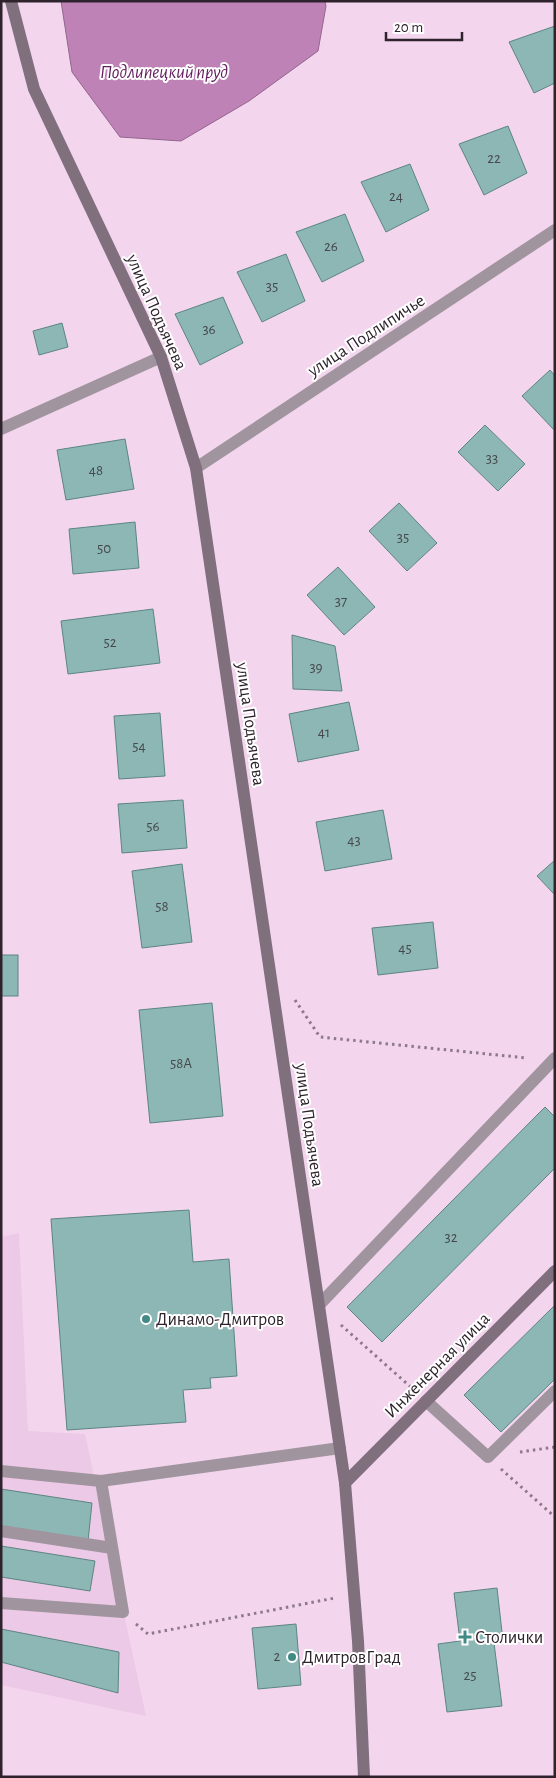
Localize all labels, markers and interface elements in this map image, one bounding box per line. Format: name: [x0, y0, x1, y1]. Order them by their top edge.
scale bar: [386, 10, 462, 42]
text: 20 m: [394, 20, 423, 35]
water label: Подлипецкий пруд: [100, 63, 228, 82]
house number: 22: [487, 151, 501, 166]
house number: 24: [389, 189, 403, 204]
house number: 26: [324, 239, 338, 254]
street label: улица Подъячева: [122, 251, 190, 373]
house number: 35: [266, 279, 278, 294]
street label: улица Подлипичье: [304, 291, 428, 381]
house number: 36: [202, 322, 216, 337]
house number: 33: [486, 451, 498, 466]
house number: 48: [89, 463, 103, 478]
house number: 35: [397, 530, 409, 545]
house number: 50: [97, 541, 111, 556]
house number: 37: [335, 594, 347, 609]
house number: 52: [103, 635, 117, 650]
street label: улица Подъячева: [232, 660, 268, 787]
house number: 39: [309, 660, 323, 675]
house number: 41: [318, 725, 330, 740]
house number: 54: [132, 739, 146, 754]
house number: 56: [146, 819, 160, 834]
house number: 43: [347, 833, 361, 848]
house number: 58: [155, 899, 169, 914]
house number: 45: [398, 941, 412, 956]
house number: 58А: [170, 1056, 192, 1071]
street label: улица Подъячева: [291, 1061, 327, 1188]
house number: 32: [444, 1230, 458, 1245]
street label: Инженерная улица: [382, 1310, 494, 1422]
place label: Динамо-Дмитров: [156, 1311, 284, 1329]
marker: Динамо-Дмитров: [140, 1313, 152, 1325]
place label: Столички: [475, 1629, 543, 1647]
marker: Столички: [459, 1631, 471, 1643]
house number: 2: [274, 1649, 281, 1664]
place label: ДмитровГрад: [302, 1649, 401, 1667]
marker: ДмитровГрад: [286, 1651, 298, 1663]
house number: 25: [463, 1668, 477, 1683]

